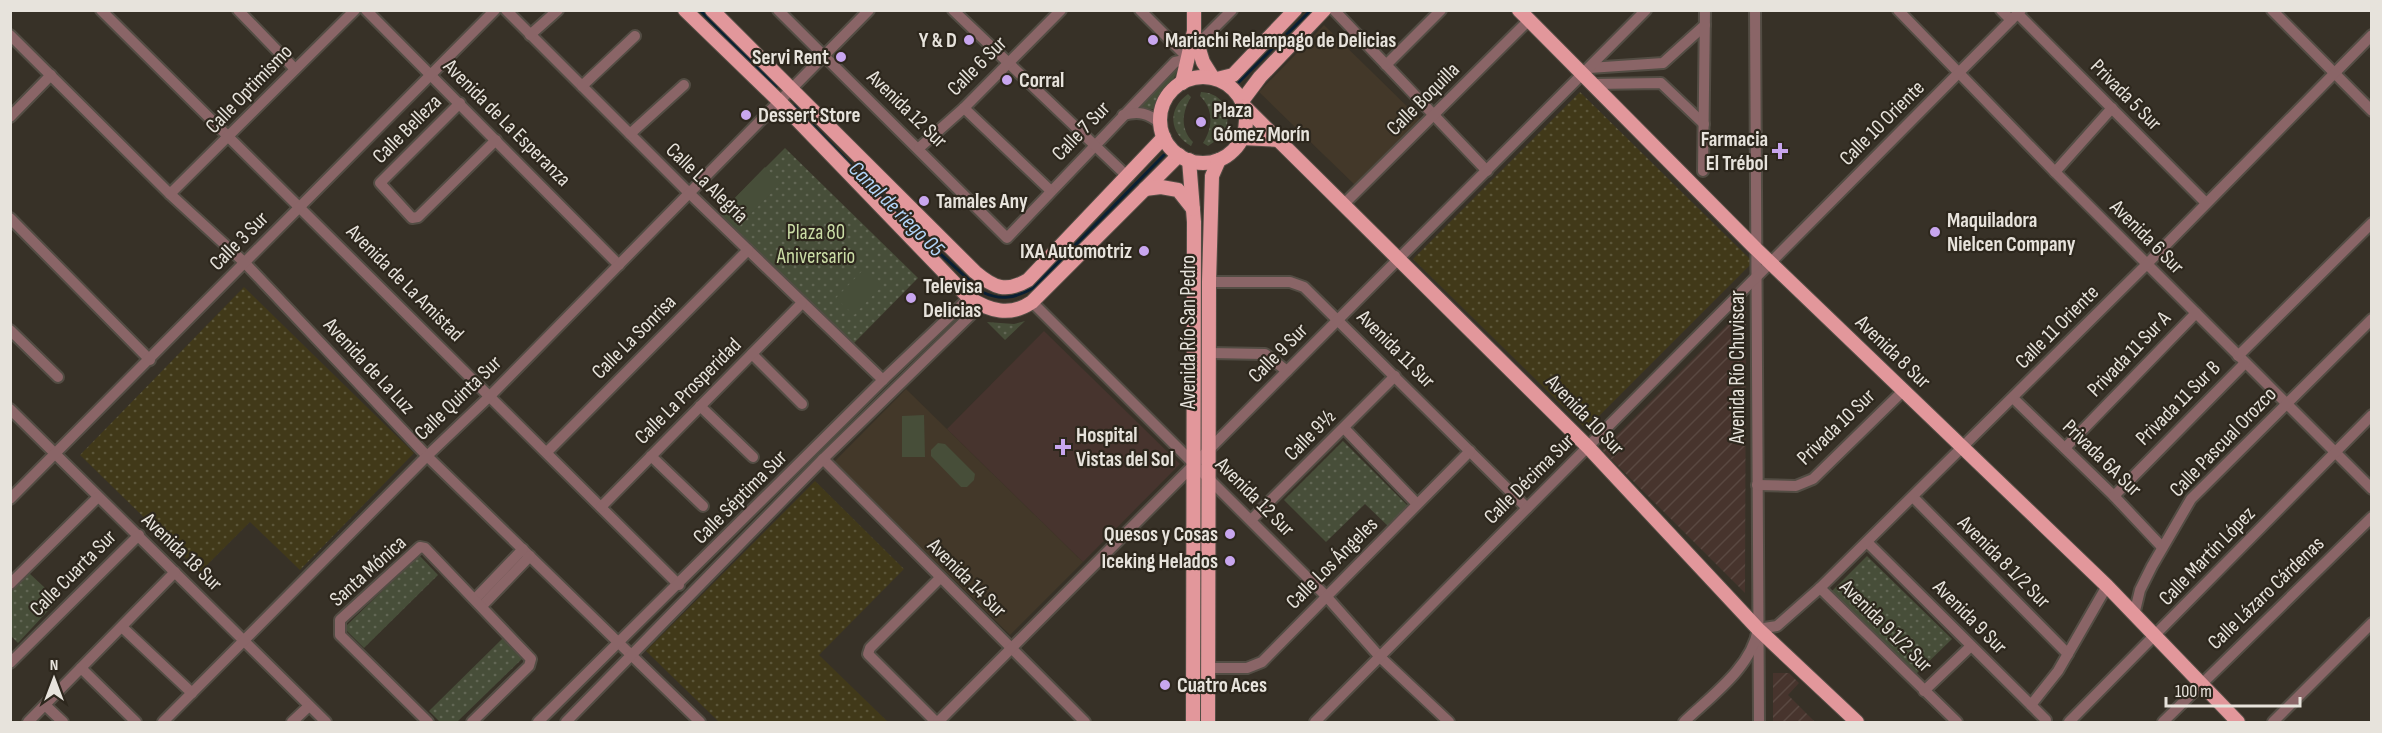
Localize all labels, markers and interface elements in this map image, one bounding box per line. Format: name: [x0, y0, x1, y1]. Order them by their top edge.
place label: Y & D: [919, 28, 957, 53]
place label: Mariachi Relampago de Delicias: [1165, 28, 1396, 53]
street label: Calle 6 Sur: [942, 31, 1012, 101]
marker: Y & D: [962, 33, 976, 47]
marker: Mariachi Relampago de Delicias: [1146, 33, 1160, 47]
street label: Calle Optimismo: [200, 39, 298, 139]
place label: Servi Rent: [752, 45, 829, 70]
marker: Servi Rent: [834, 50, 848, 64]
street label: Avenida de La Esperanza: [437, 53, 576, 192]
street label: Privada 5 Sur: [2085, 54, 2167, 136]
street label: Calle Boquilla: [1381, 57, 1465, 141]
street label: Avenida 12 Sur: [861, 64, 952, 153]
place label: Corral: [1019, 68, 1064, 93]
marker: Corral: [1000, 73, 1014, 87]
street label: Calle 10 Oriente: [1834, 75, 1930, 171]
street label: Calle Belleza: [367, 89, 447, 169]
street label: Calle 7 Sur: [1047, 96, 1115, 166]
place label: Plaza Gómez Morín: [1213, 98, 1310, 147]
place label: Dessert Store: [758, 103, 860, 128]
marker: Dessert Store: [739, 108, 753, 122]
marker: Plaza Gómez Morín: [1194, 115, 1208, 129]
place label: Farmacia El Trébol: [1701, 127, 1768, 176]
street label: Calle La Alegría: [661, 138, 753, 228]
marker: Farmacia El Trébol: [1773, 144, 1787, 158]
water label: Canal de riego 05: [842, 155, 950, 263]
place label: Tamales Any: [936, 189, 1028, 214]
marker: Tamales Any: [917, 194, 931, 208]
street label: Avenida 6 Sur: [2104, 194, 2189, 279]
street label: Calle 3 Sur: [204, 206, 274, 276]
place label: Maquiladora Nielcen Company: [1947, 208, 2076, 257]
street label: Avenida de La Amistad: [341, 219, 469, 347]
park label: Plaza 80 Aniversario: [776, 220, 855, 269]
marker: Maquiladora Nielcen Company: [1928, 225, 1942, 239]
place label: IXA Automotriz: [1020, 239, 1132, 264]
marker: IXA Automotriz: [1137, 244, 1151, 258]
street label: Avenida Río San Pedro: [1176, 255, 1201, 410]
place label: Televisa Delicias: [923, 274, 983, 323]
street label: Calle 11 Oriente: [2010, 280, 2104, 374]
street label: Calle La Sonrisa: [587, 290, 681, 384]
street label: Avenida Río Chuviscar: [1725, 290, 1750, 445]
marker: Televisa Delicias: [904, 291, 918, 305]
street label: Avenida 11 Sur: [1351, 304, 1440, 393]
street label: Privada 11 Sur A: [2082, 305, 2177, 402]
street label: Avenida 8 Sur: [1850, 309, 1936, 394]
street label: Avenida de La Luz: [318, 312, 420, 419]
street label: Calle 9 Sur: [1243, 318, 1313, 388]
street label: Calle La Prosperidad: [630, 333, 746, 449]
street label: Calle Quinta Sur: [409, 350, 507, 446]
street label: Privada 11 Sur B: [2130, 355, 2226, 451]
street label: Avenida 10 Sur: [1540, 369, 1629, 460]
street label: Calle Pascual Orozco: [2164, 382, 2282, 502]
street label: Privada 10 Sur: [1792, 384, 1880, 470]
street label: Calle 9½: [1279, 404, 1341, 466]
street label: Privada 6A Sur: [2057, 414, 2147, 502]
place label: Hospital Vistas del Sol: [1076, 423, 1174, 472]
street label: Calle Décima Sur: [1479, 429, 1579, 529]
marker: Hospital Vistas del Sol: [1054, 438, 1072, 456]
street label: Calle Séptima Sur: [688, 445, 792, 549]
street label: Avenida 12 Sur: [1210, 452, 1300, 542]
street label: Calle Martín López: [2154, 501, 2261, 611]
street label: Avenida 18 Sur: [136, 507, 227, 596]
street label: Avenida 8 1/2 Sur: [1952, 510, 2055, 613]
street label: Calle Los Ángeles: [1281, 512, 1383, 614]
place label: Quesos y Cosas: [1104, 522, 1218, 547]
street label: Calle Cuarta Sur: [24, 524, 122, 622]
marker: Quesos y Cosas: [1223, 527, 1237, 541]
street label: Santa Mónica: [325, 530, 411, 612]
street label: Calle Lázaro Cárdenas: [2203, 531, 2329, 655]
street label: Avenida 14 Sur: [922, 533, 1012, 623]
place label: Iceking Helados: [1102, 549, 1218, 574]
marker: Iceking Helados: [1223, 554, 1237, 568]
street label: Avenida 9 1/2 Sur: [1834, 574, 1937, 677]
street label: Avenida 9 Sur: [1927, 574, 2012, 659]
north arrow: [24, 649, 84, 709]
text: N: [50, 656, 58, 675]
scale bar: [2166, 670, 2300, 708]
place label: Cuatro Aces: [1177, 673, 1267, 698]
marker: Cuatro Aces: [1158, 678, 1172, 692]
text: 100 m: [2175, 681, 2212, 702]

